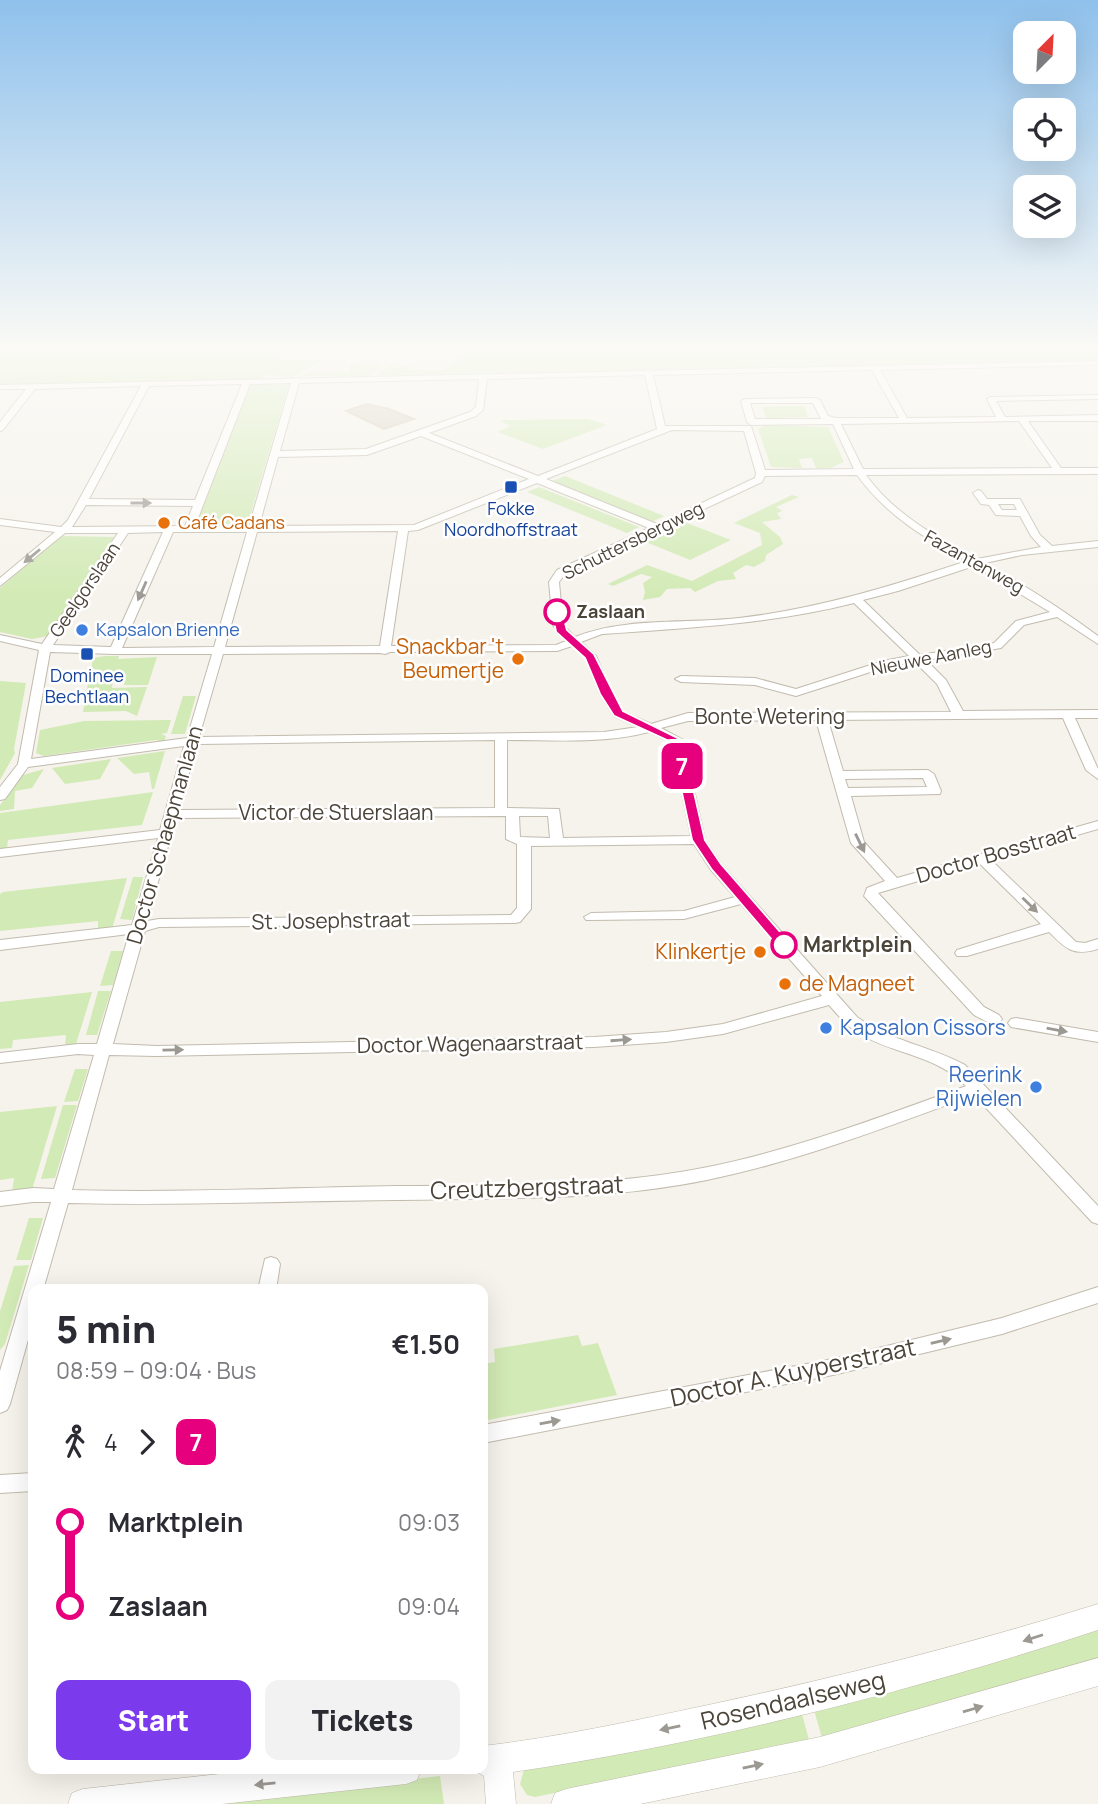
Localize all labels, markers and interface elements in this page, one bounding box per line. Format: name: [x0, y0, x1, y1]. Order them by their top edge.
north arrow: [1013, 21, 1076, 84]
map controls: [1013, 21, 1076, 238]
button: locate: [1013, 98, 1076, 161]
button: layers: [1013, 175, 1076, 238]
marker: Fokke Noordhoffstraat: [503, 479, 519, 495]
street label: Schuttersbergweg: [558, 495, 707, 585]
place label: Fokke Noordhoffstraat: [444, 496, 578, 541]
one-way arrow: [130, 497, 152, 509]
place label: Café Cadans: [178, 510, 285, 534]
marker: Café Cadans: [156, 515, 172, 531]
street label: Fazantenweg: [920, 524, 1029, 598]
street label: Geelgorslaan: [44, 537, 125, 642]
one-way arrow: [23, 549, 41, 564]
one-way arrow: [136, 581, 148, 601]
marker: Zaslaan: [544, 599, 570, 625]
place label: Zaslaan: [576, 599, 645, 623]
place label: Kapsalon Brienne: [96, 617, 240, 641]
marker: Kapsalon Brienne: [74, 622, 90, 638]
place label: Snackbar 't Beumertje: [396, 632, 504, 684]
street label: Nieuwe Aanleg: [868, 634, 993, 681]
marker: Dominee Bechtlaan: [79, 646, 95, 662]
marker: Snackbar 't Beumertje: [510, 651, 526, 667]
place label: Dominee Bechtlaan: [45, 663, 129, 708]
street label: Bonte Wetering: [695, 702, 845, 730]
street label: Doctor Schaepmanlaan: [119, 722, 209, 947]
line badge: 7: [659, 743, 705, 789]
text: 7: [676, 749, 688, 782]
street label: Victor de Stuerslaan: [239, 798, 433, 826]
street label: Doctor Bosstraat: [913, 817, 1079, 889]
one-way arrow: [853, 833, 865, 853]
one-way arrow: [1021, 897, 1038, 913]
street label: St. Josephstraat: [251, 905, 411, 935]
place label: Marktplein: [803, 930, 912, 958]
marker: Marktplein: [771, 932, 797, 958]
place label: Klinkertje: [655, 937, 746, 965]
marker: Klinkertje: [752, 944, 768, 960]
place label: de Magneet: [799, 969, 915, 997]
marker: de Magneet: [777, 976, 793, 992]
place label: Kapsalon Cissors: [840, 1013, 1006, 1041]
marker: Kapsalon Cissors: [818, 1020, 834, 1036]
one-way arrow: [1046, 1025, 1068, 1036]
street label: Doctor Wagenaarstraat: [357, 1027, 583, 1059]
one-way arrow: [610, 1034, 632, 1045]
one-way arrow: [162, 1045, 184, 1056]
place label: Reerink Rijwielen: [936, 1060, 1023, 1112]
marker: Reerink Rijwielen: [1028, 1079, 1044, 1095]
street label: Creutzbergstraat: [430, 1167, 624, 1206]
text: 5 min: [56, 1302, 156, 1354]
text: €1.50: [392, 1326, 460, 1362]
street label: Doctor A. Kuyperstraat: [667, 1329, 918, 1414]
one-way arrow: [930, 1335, 952, 1346]
text: 08:59 – 09:04 · Bus: [56, 1354, 256, 1386]
one-way arrow: [539, 1416, 561, 1427]
icon: walk: [56, 1423, 94, 1461]
icon: forward: [128, 1423, 166, 1461]
text: 7: [190, 1425, 202, 1458]
text: 4: [104, 1426, 118, 1458]
text: Marktplein: [108, 1504, 243, 1540]
text: 09:03: [398, 1506, 460, 1538]
text: Zaslaan: [108, 1588, 208, 1624]
text: 09:04: [397, 1590, 460, 1622]
one-way arrow: [1022, 1634, 1043, 1644]
street label: Rosendaalseweg: [697, 1662, 888, 1737]
button: Start: [56, 1680, 251, 1760]
button: Tickets: [265, 1680, 460, 1760]
one-way arrow: [963, 1704, 984, 1714]
one-way arrow: [659, 1723, 681, 1734]
one-way arrow: [742, 1761, 764, 1772]
one-way arrow: [254, 1779, 276, 1790]

